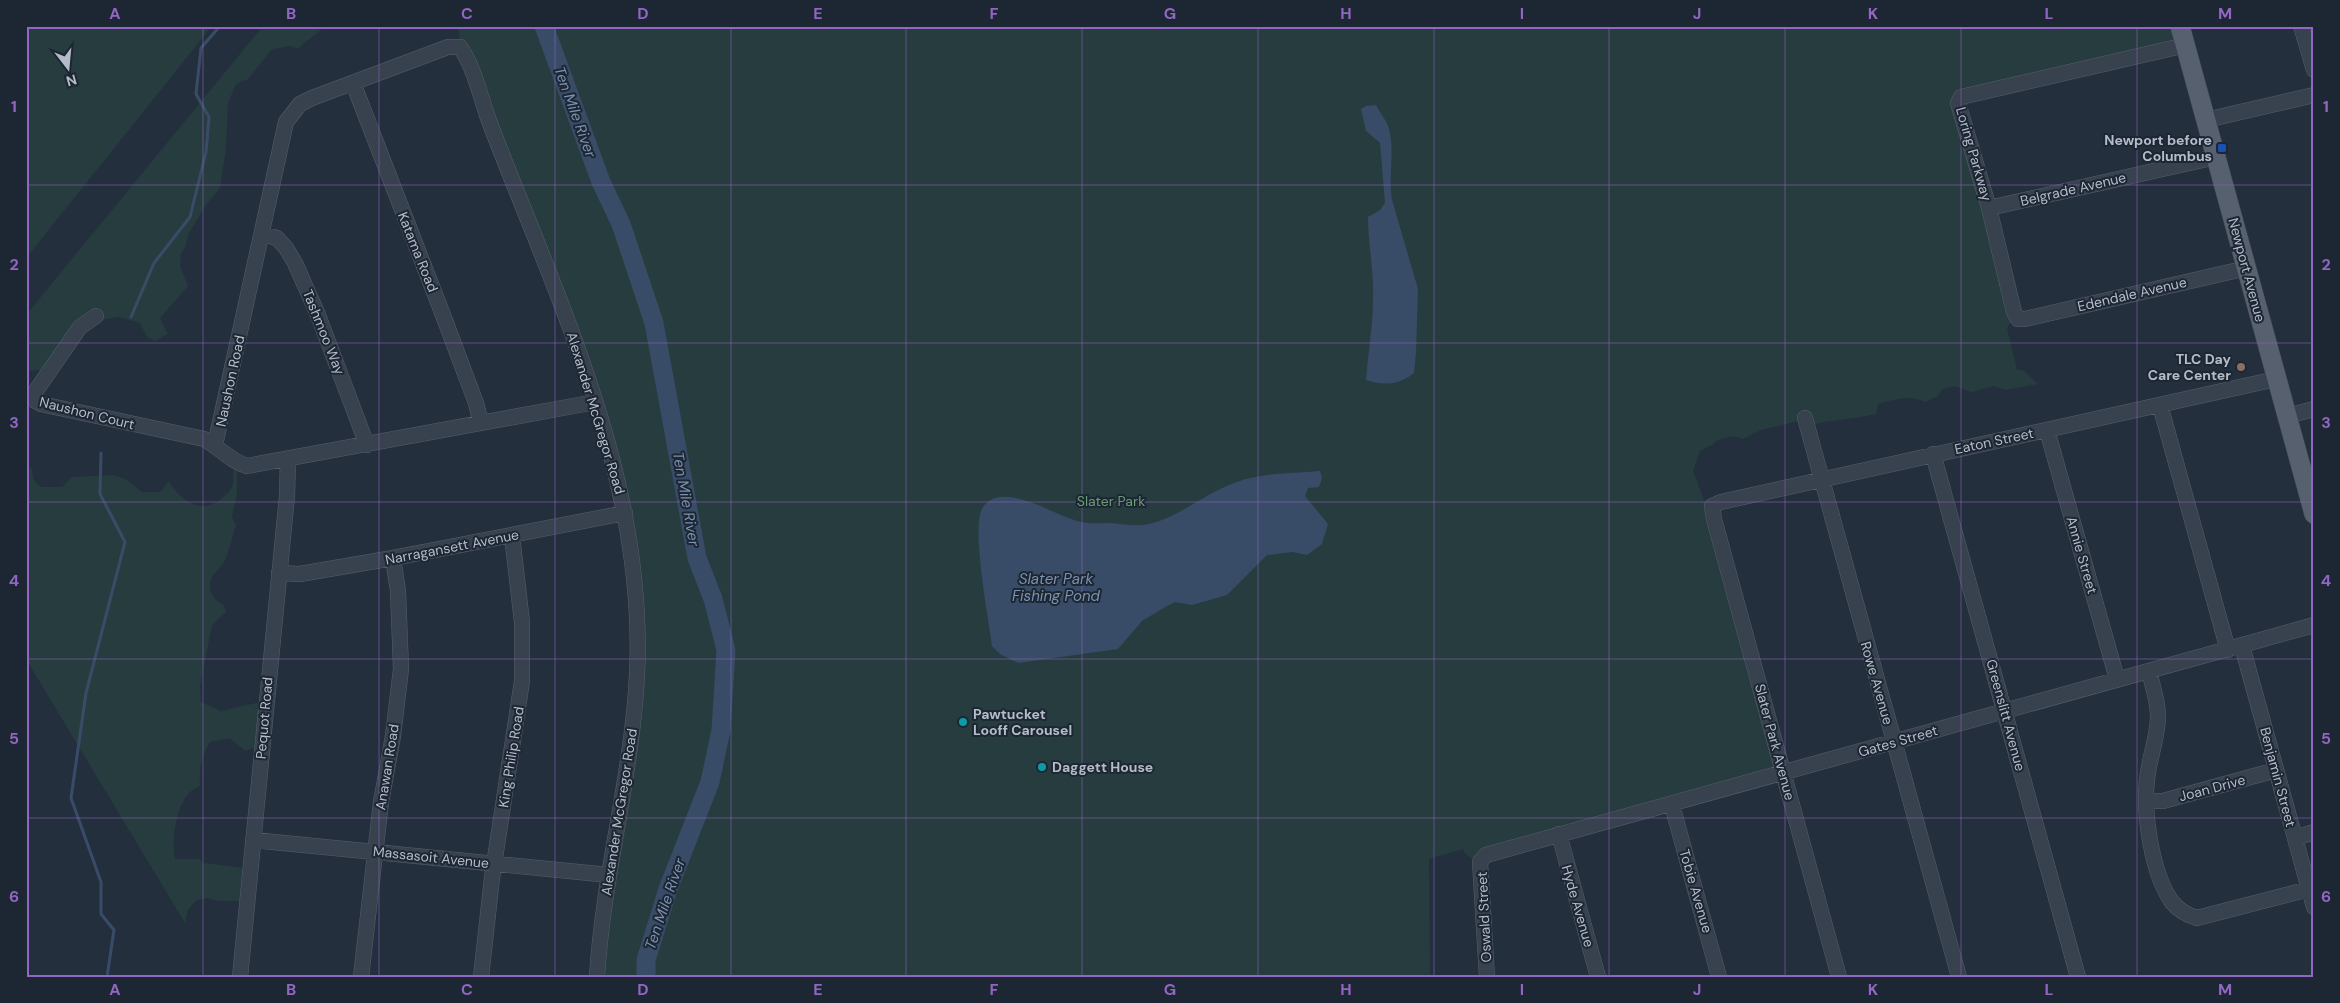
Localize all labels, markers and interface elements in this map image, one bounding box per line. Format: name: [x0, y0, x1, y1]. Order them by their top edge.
text: A: [109, 3, 121, 24]
text: B: [286, 3, 296, 24]
text: C: [461, 3, 473, 24]
text: D: [637, 3, 649, 24]
text: E: [813, 3, 823, 24]
text: F: [990, 3, 999, 24]
text: G: [1164, 3, 1176, 24]
text: H: [1340, 3, 1352, 24]
text: I: [1520, 3, 1524, 24]
text: J: [1693, 3, 1701, 24]
text: K: [1868, 3, 1879, 24]
text: L: [2045, 3, 2054, 24]
text: M: [2218, 3, 2232, 24]
north arrow: [42, 42, 92, 92]
water label: Ten Mile River: [549, 64, 601, 161]
text: N: [64, 70, 79, 91]
text: 1: [11, 96, 17, 117]
text: 1: [2323, 96, 2329, 117]
street label: Loring Parkway: [1952, 105, 1996, 203]
place label: Newport before Columbus: [2104, 131, 2212, 165]
marker: Newport before Columbus: [2216, 142, 2228, 154]
street label: Belgrade Avenue: [2018, 168, 2128, 210]
street label: Katama Road: [394, 209, 442, 295]
street label: Newport Avenue: [2224, 216, 2270, 324]
text: 2: [9, 254, 19, 275]
text: 2: [2321, 254, 2331, 275]
street label: Edendale Avenue: [2076, 273, 2188, 315]
street label: Tashmoo Way: [299, 287, 349, 377]
street label: Alexander McGregor Road: [563, 330, 629, 496]
street label: Naushon Road: [212, 334, 248, 428]
place label: TLC Day Care Center: [2148, 350, 2232, 384]
marker: TLC Day Care Center: [2235, 361, 2247, 373]
street label: Naushon Court: [38, 392, 136, 434]
text: 3: [9, 412, 19, 433]
text: 3: [2321, 412, 2331, 433]
street label: Eaton Street: [1953, 424, 2035, 458]
water label: Ten Mile River: [668, 450, 704, 548]
park label: Slater Park: [1077, 492, 1145, 510]
street label: Annie Street: [2062, 514, 2102, 596]
street label: Narragansett Avenue: [384, 525, 520, 569]
water label: Slater Park Fishing Pond: [1012, 569, 1101, 606]
text: 4: [9, 570, 19, 591]
text: 4: [2321, 570, 2331, 591]
street label: Rowe Avenue: [1857, 639, 1897, 727]
street label: Greenslitt Avenue: [1982, 657, 2030, 773]
street label: Pequot Road: [251, 676, 277, 760]
street label: Slater Park Avenue: [1751, 682, 1799, 802]
street label: King Philip Road: [494, 705, 528, 809]
place label: Pawtucket Looff Carousel: [973, 705, 1072, 739]
marker: Pawtucket Looff Carousel: [957, 716, 969, 728]
street label: Gates Street: [1856, 721, 1940, 761]
street label: Anawan Road: [371, 723, 403, 811]
street label: Benjamin Street: [2256, 725, 2300, 829]
street label: Alexander McGregor Road: [597, 727, 641, 897]
text: 5: [9, 728, 19, 749]
text: 5: [2321, 728, 2331, 749]
place label: Daggett House: [1052, 758, 1153, 776]
marker: Daggett House: [1036, 761, 1048, 773]
street label: Joan Drive: [2177, 771, 2247, 805]
street label: Massasoit Avenue: [372, 842, 490, 872]
street label: Tobie Avenue: [1675, 847, 1717, 935]
water label: Ten Mile River: [640, 855, 690, 952]
street label: Hyde Avenue: [1558, 863, 1598, 949]
street label: Oswald Street: [1473, 871, 1495, 963]
text: 6: [9, 886, 19, 907]
text: 6: [2321, 886, 2331, 907]
text: A: [109, 979, 121, 1000]
text: B: [286, 979, 296, 1000]
text: C: [461, 979, 473, 1000]
text: D: [637, 979, 649, 1000]
text: E: [813, 979, 823, 1000]
text: F: [990, 979, 999, 1000]
text: G: [1164, 979, 1176, 1000]
text: H: [1340, 979, 1352, 1000]
text: I: [1520, 979, 1524, 1000]
text: J: [1693, 979, 1701, 1000]
text: K: [1868, 979, 1879, 1000]
text: L: [2045, 979, 2054, 1000]
text: M: [2218, 979, 2232, 1000]

